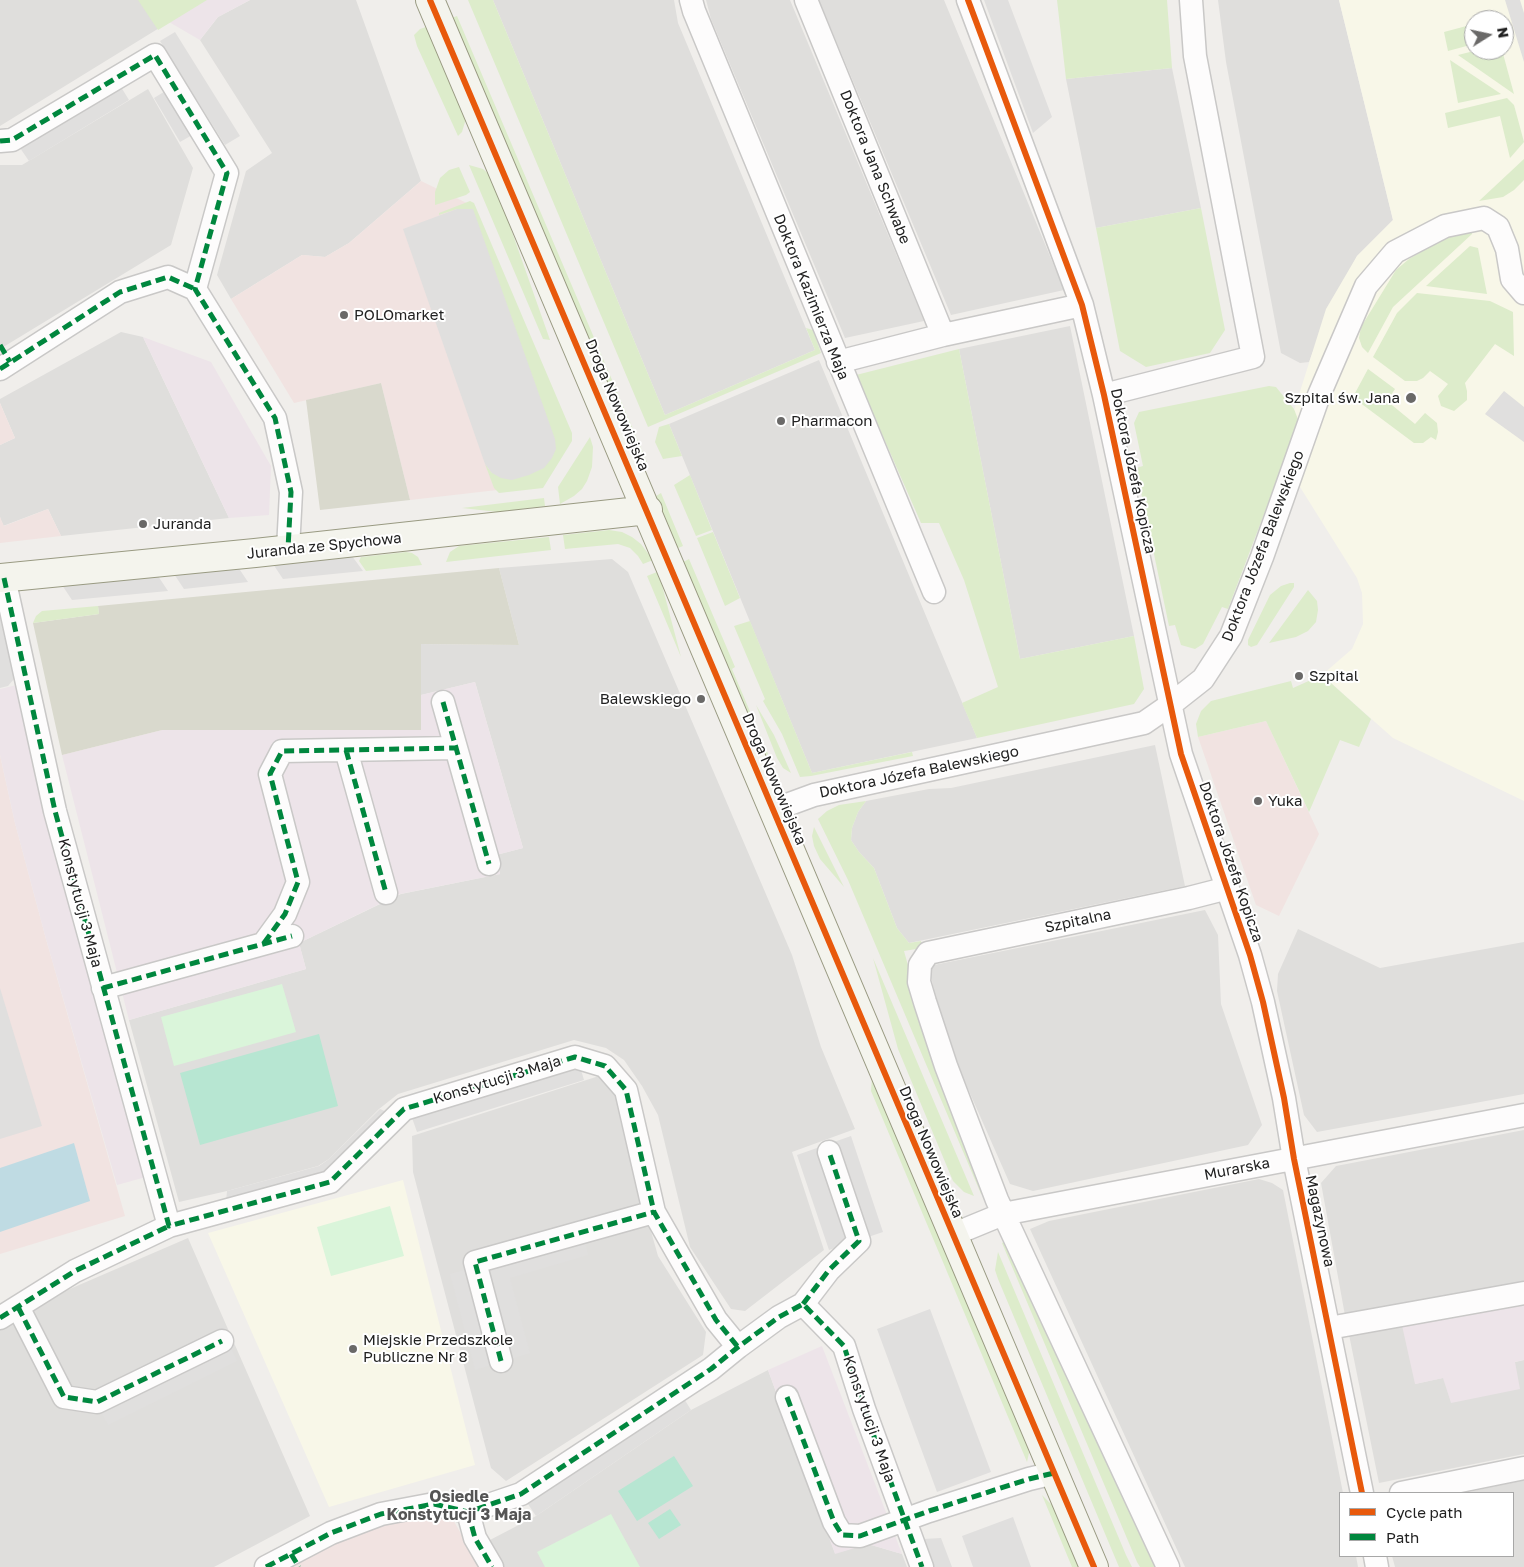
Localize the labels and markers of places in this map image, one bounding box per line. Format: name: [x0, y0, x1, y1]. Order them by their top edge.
place label: POLOmarket: [354, 306, 444, 324]
marker: POLOmarket: [338, 309, 350, 321]
place label: Szpital św. Jana: [1284, 389, 1400, 407]
marker: Szpital św. Jana: [1404, 391, 1418, 405]
place label: Pharmacon: [791, 412, 873, 430]
marker: Pharmacon: [775, 415, 787, 427]
place label: Juranda: [153, 515, 211, 533]
marker: Juranda: [137, 518, 149, 530]
place label: Szpital: [1309, 667, 1359, 685]
marker: Szpital: [1293, 670, 1305, 682]
place label: Balewskiego: [600, 690, 691, 708]
marker: Balewskiego: [695, 693, 707, 705]
place label: Yuka: [1268, 792, 1303, 810]
marker: Yuka: [1252, 795, 1264, 807]
place label: Miejskie Przedszkole Publiczne Nr 8: [363, 1331, 513, 1366]
marker: Miejskie Przedszkole Publiczne Nr 8: [347, 1343, 359, 1355]

